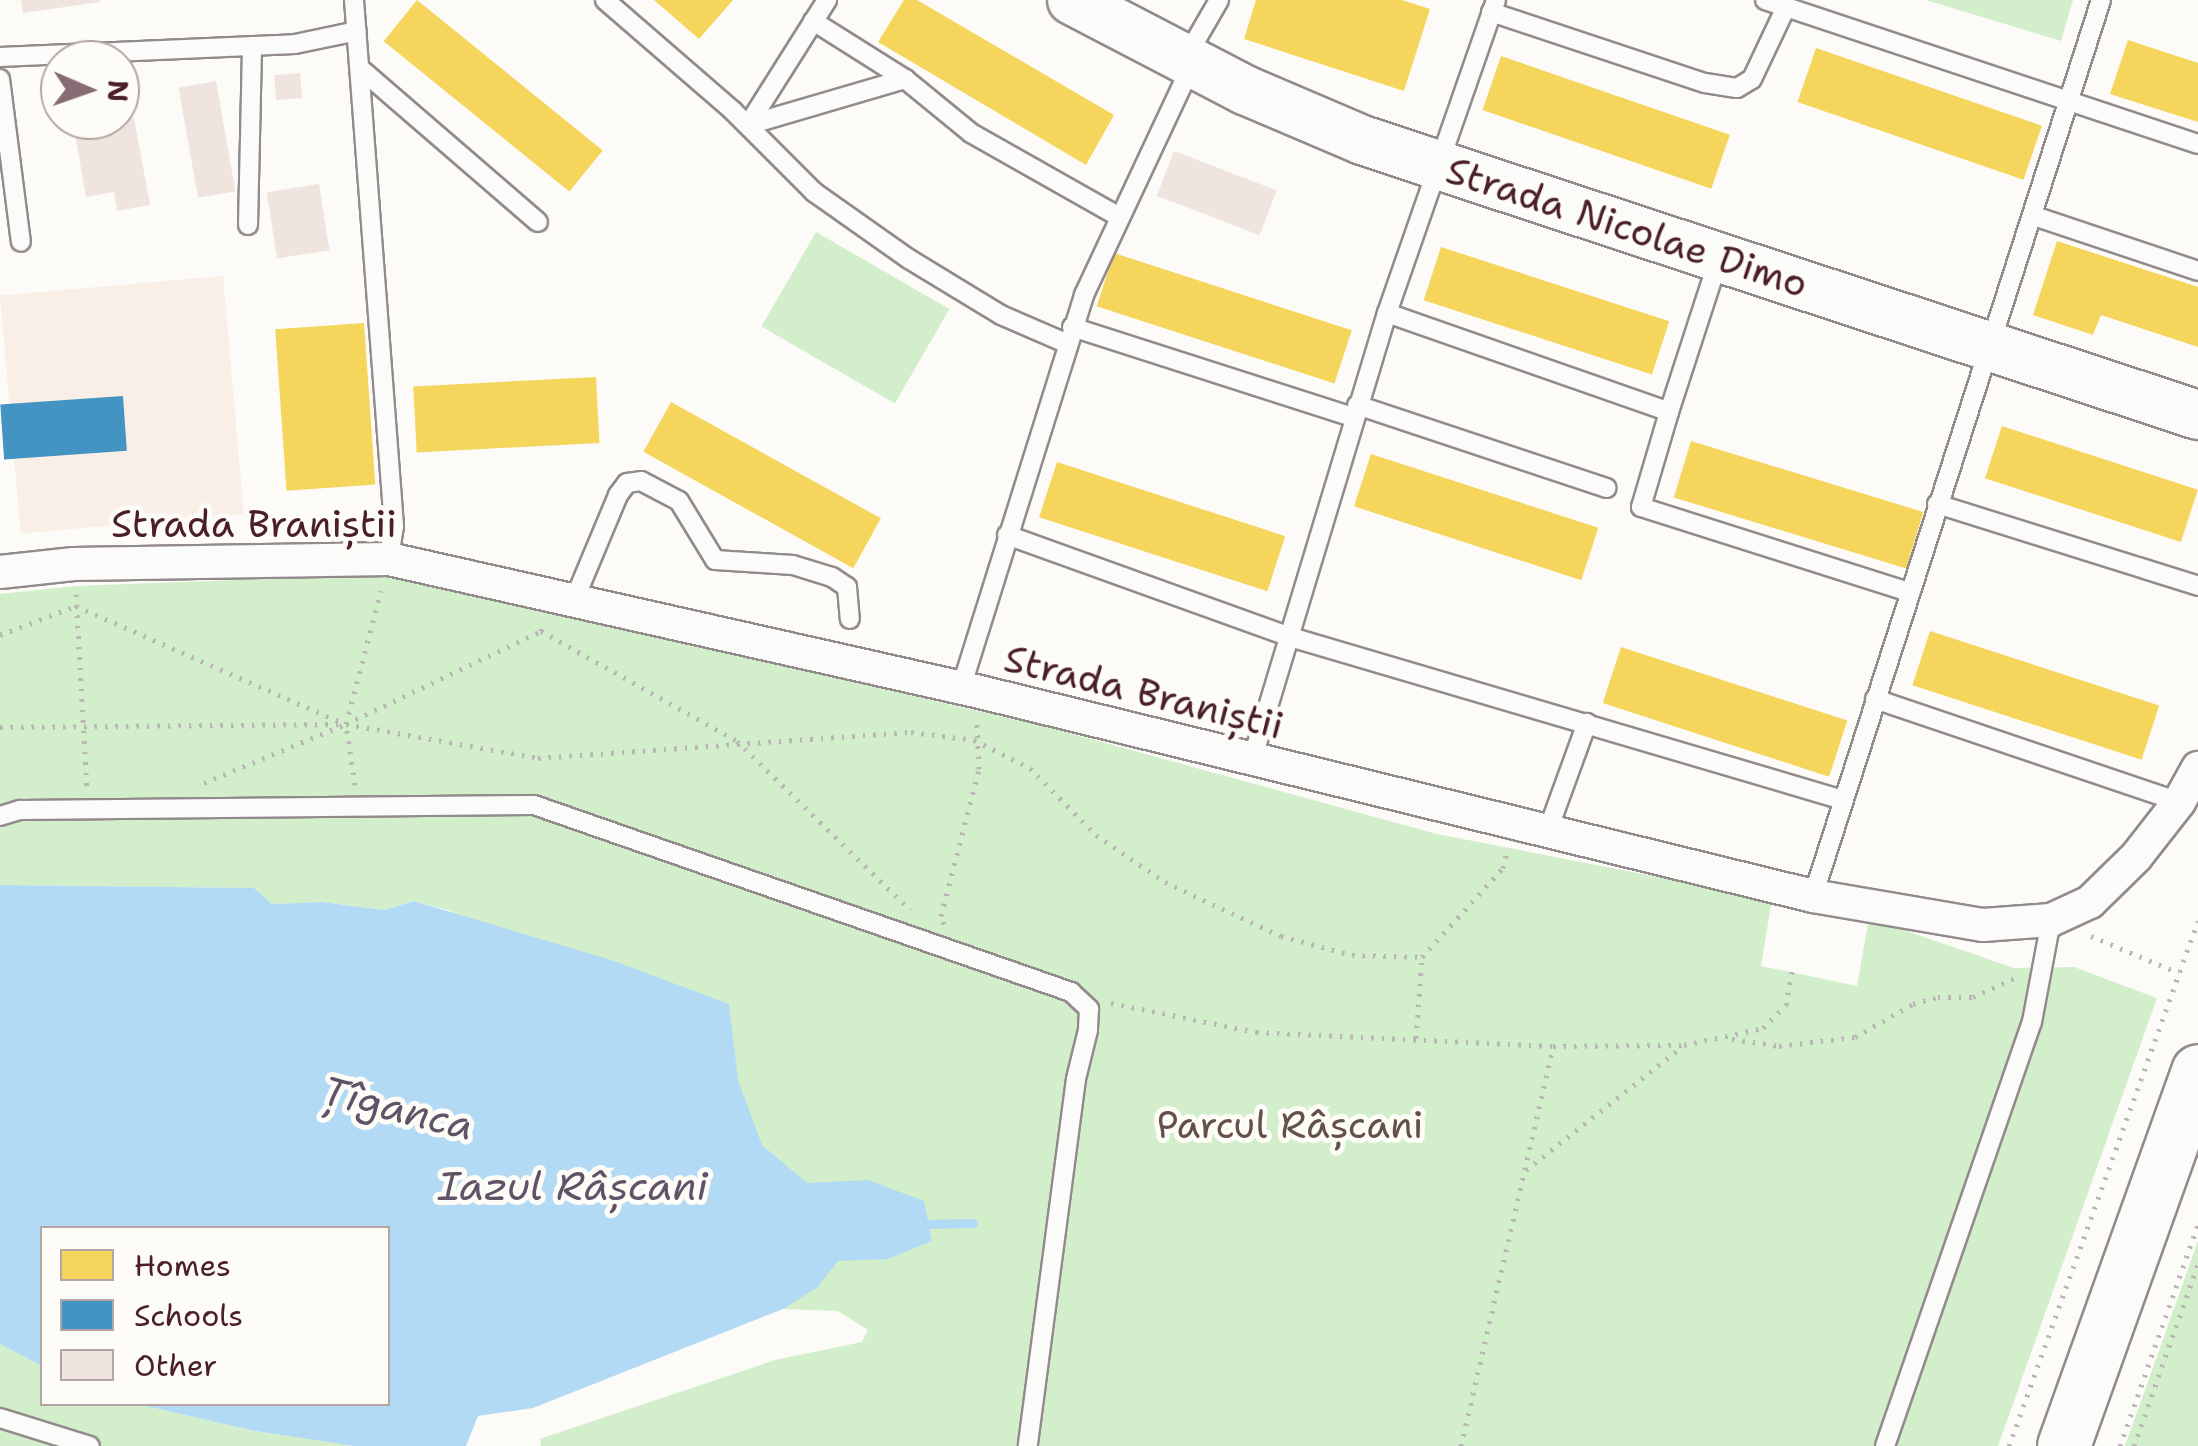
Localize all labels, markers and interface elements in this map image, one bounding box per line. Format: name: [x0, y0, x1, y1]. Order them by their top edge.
north arrow: [40, 40, 140, 140]
text: N: [99, 79, 137, 103]
street label: Strada Nicolae Dimo: [1441, 147, 1813, 307]
street label: Strada Braniștii: [111, 501, 397, 547]
street label: Strada Braniștii: [1000, 635, 1288, 749]
water label: Țîganca: [317, 1066, 479, 1150]
park label: Parcul Râșcani: [1156, 1102, 1424, 1148]
water label: Iazul Râșcani: [438, 1162, 708, 1210]
legend: [40, 1226, 390, 1406]
text: Homes: [134, 1245, 231, 1286]
text: Schools: [134, 1295, 243, 1336]
text: Other: [134, 1345, 217, 1386]

